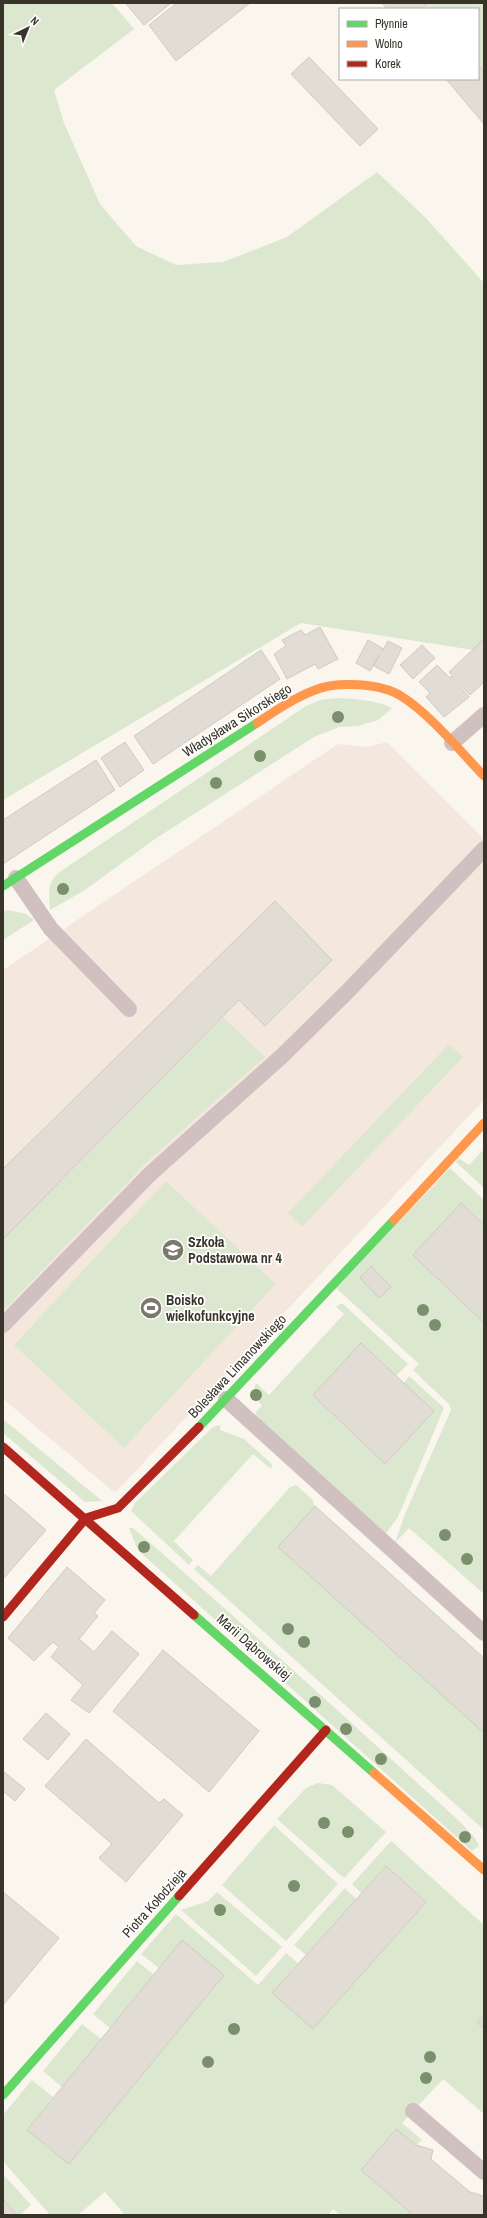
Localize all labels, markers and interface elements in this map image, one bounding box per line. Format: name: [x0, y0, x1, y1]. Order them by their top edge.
north arrow: [8, 8, 48, 48]
legend: [339, 8, 479, 80]
text: N: [28, 13, 42, 28]
text: Płynnie: [375, 16, 408, 32]
text: Wolno: [375, 36, 403, 52]
text: Korek: [375, 56, 401, 72]
street label: Władysława Sikorskiego: [179, 679, 295, 761]
place label: Szkoła Podstawowa nr 4: [188, 1233, 282, 1267]
school or university icon: Szkoła Podstawowa nr 4: [160, 1237, 186, 1263]
place label: Boisko wielkofunkcyjne: [166, 1291, 255, 1325]
sports icon: Boisko wielkofunkcyjne: [138, 1295, 164, 1321]
street label: Bolesława Limanowskiego: [184, 1310, 290, 1422]
street label: Marii Dąbrowskiej: [213, 1610, 295, 1684]
street label: Piotra Kołodzieja: [118, 1864, 190, 1942]

